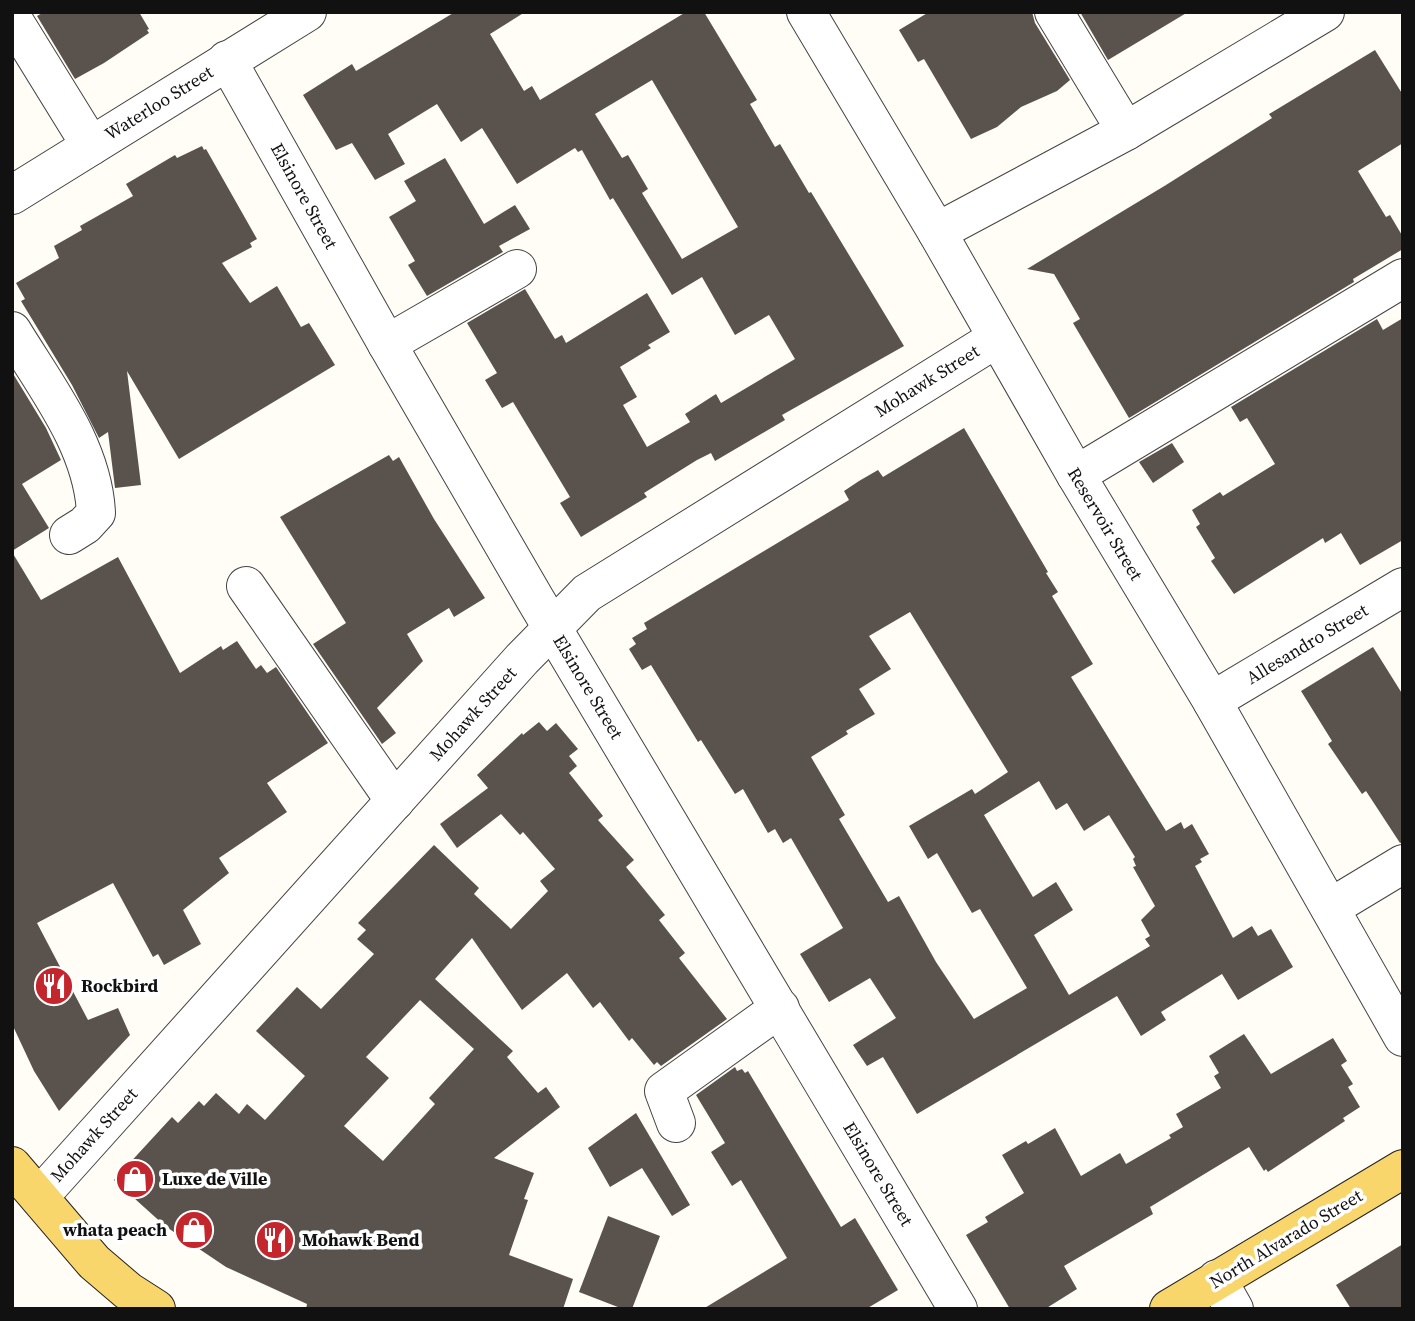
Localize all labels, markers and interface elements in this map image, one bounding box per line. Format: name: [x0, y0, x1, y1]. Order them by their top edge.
street label: Waterloo Street: [100, 59, 218, 146]
street label: Elsinore Street: [265, 138, 344, 253]
street label: Mohawk Street: [870, 338, 984, 423]
street label: Reservoir Street: [1062, 463, 1149, 585]
street label: Allesandro Street: [1241, 597, 1372, 690]
street label: Elsinore Street: [547, 630, 629, 744]
street label: Mohawk Street: [423, 661, 522, 766]
restaurant icon: Rockbird: [33, 965, 75, 1007]
place label: Rockbird: [81, 973, 159, 998]
street label: Mohawk Street: [44, 1082, 143, 1187]
street label: Elsinore Street: [837, 1117, 919, 1231]
shop icon: Luxe de Ville: [114, 1158, 156, 1200]
place label: Luxe de Ville: [162, 1166, 267, 1191]
street label: North Alvarado Street: [1205, 1183, 1367, 1294]
shop icon: whata peach: [173, 1209, 215, 1251]
place label: whata peach: [62, 1217, 167, 1242]
restaurant icon: Mohawk Bend: [254, 1219, 296, 1261]
place label: Mohawk Bend: [302, 1227, 420, 1252]

